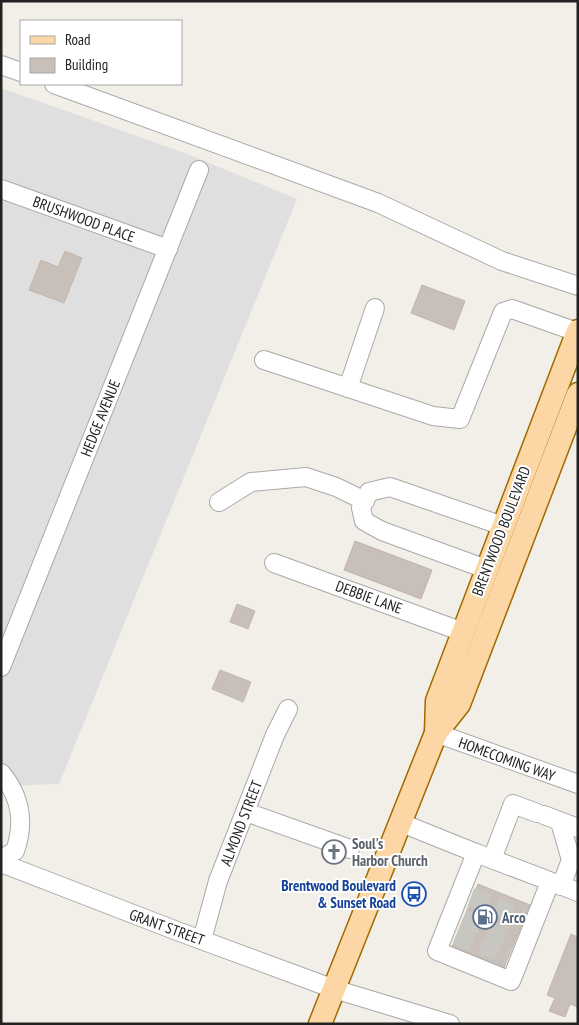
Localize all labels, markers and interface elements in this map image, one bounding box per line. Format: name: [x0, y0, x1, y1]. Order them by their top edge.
legend: [20, 20, 182, 85]
text: Road: [65, 30, 91, 49]
text: Building: [65, 55, 108, 74]
street label: BRUSHWOOD PLACE: [30, 192, 138, 246]
street label: HEDGE AVENUE: [76, 377, 124, 459]
street label: BRENTWOOD BOULEVARD: [468, 464, 534, 598]
street label: DEBBIE LANE: [333, 576, 405, 618]
street label: HOMECOMING WAY: [456, 733, 558, 785]
street label: ALMOND STREET: [216, 777, 266, 868]
place label: Soul's Harbor Church: [352, 834, 428, 870]
church icon: Soul's Harbor Church: [321, 839, 347, 865]
place label: Brentwood Boulevard & Sunset Road: [281, 876, 396, 912]
bus stop icon: Brentwood Boulevard & Sunset Road: [401, 881, 427, 907]
fuel station icon: Arco: [472, 904, 498, 930]
street label: GRANT STREET: [127, 905, 207, 949]
place label: Arco: [501, 908, 526, 927]

